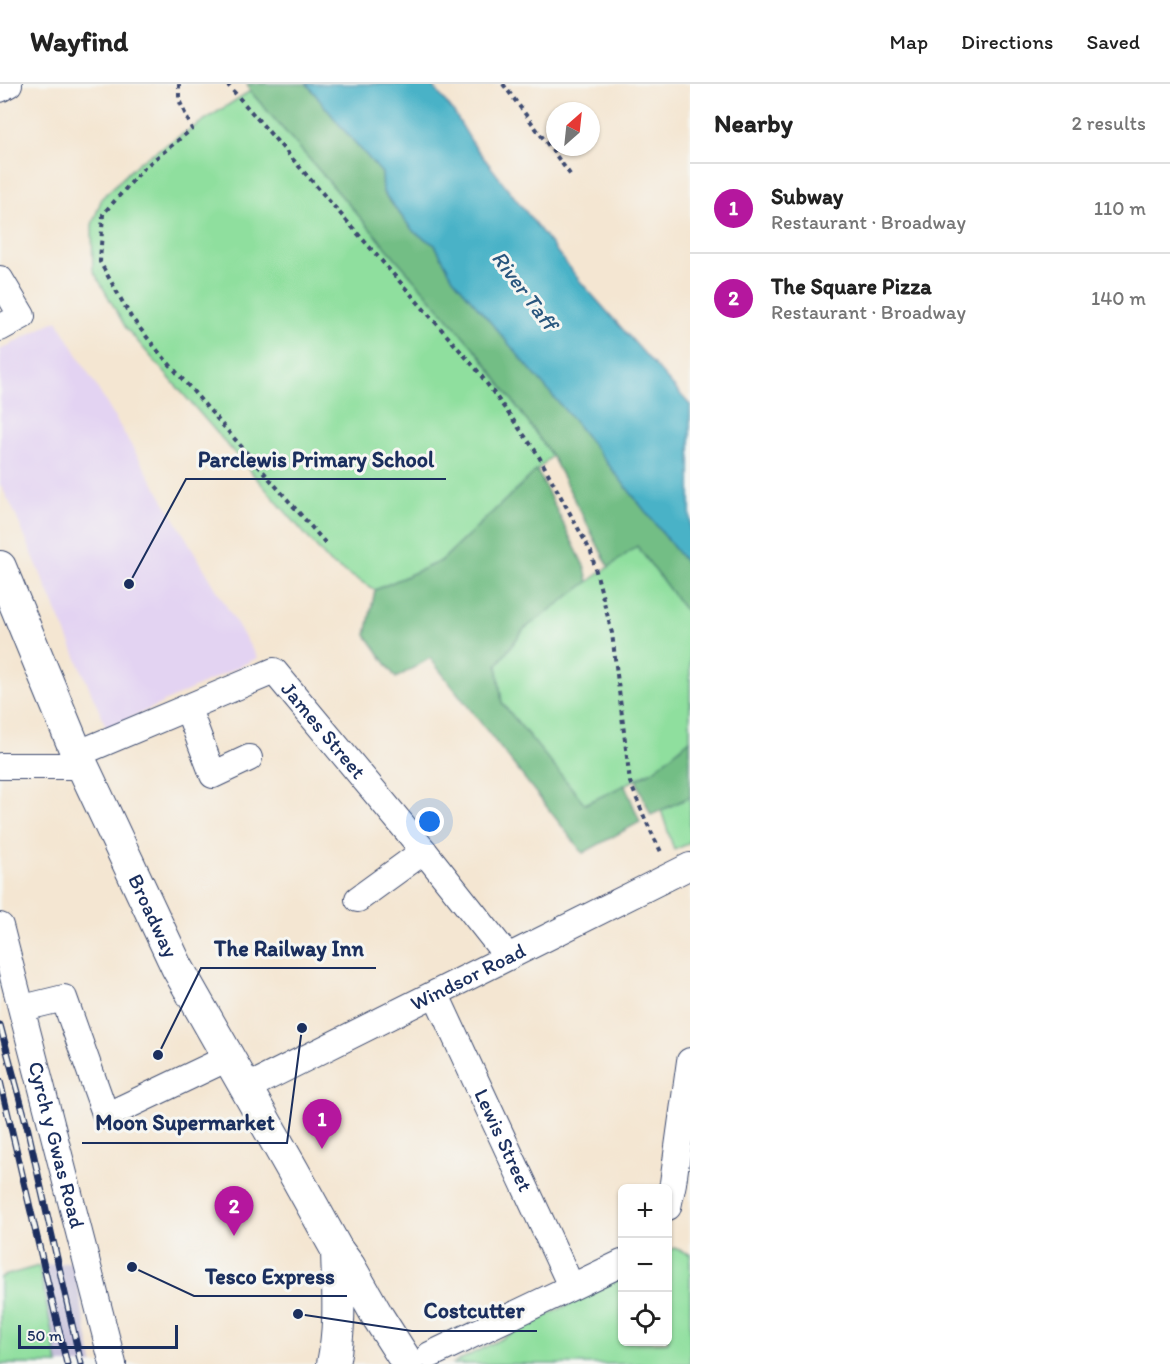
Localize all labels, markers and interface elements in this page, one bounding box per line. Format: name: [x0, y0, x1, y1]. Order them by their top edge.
text: Wayfind: [30, 24, 128, 58]
text: Map: [890, 29, 928, 54]
text: Directions: [961, 29, 1053, 54]
text: Saved: [1086, 29, 1140, 54]
north arrow: [546, 102, 600, 156]
text: Nearby: [714, 107, 793, 139]
text: 2 results: [1072, 111, 1146, 135]
text: Subway: [771, 183, 843, 210]
text: 1: [729, 196, 738, 220]
text: 110 m: [1094, 196, 1146, 220]
text: Restaurant · Broadway: [771, 210, 966, 234]
water label: River Taff: [486, 245, 566, 339]
text: The Square Pizza: [771, 273, 932, 300]
text: 2: [728, 286, 739, 310]
text: 140 m: [1091, 286, 1146, 310]
text: Restaurant · Broadway: [771, 300, 966, 324]
callout: Parclewis Primary School: [186, 439, 446, 479]
text: Parclewis Primary School: [198, 446, 435, 473]
street label: James Street: [276, 676, 371, 784]
your location: [415, 807, 444, 836]
street label: Broadway: [123, 870, 184, 961]
callout: The Railway Inn: [201, 928, 376, 968]
text: The Railway Inn: [213, 935, 364, 962]
street label: Windsor Road: [406, 937, 529, 1016]
street label: Cyrch y Gwas Road: [23, 1059, 90, 1231]
street label: Lewis Street: [469, 1085, 538, 1195]
pin: 1: [302, 1100, 342, 1149]
callout: Moon Supermarket: [82, 1103, 287, 1143]
text: Moon Supermarket: [95, 1109, 276, 1136]
map controls: [618, 1184, 672, 1346]
button: +: [618, 1184, 672, 1238]
pin: 2: [214, 1186, 254, 1236]
button: −: [618, 1238, 672, 1292]
callout: Tesco Express: [194, 1256, 347, 1296]
text: Tesco Express: [204, 1263, 335, 1290]
callout: Costcutter: [412, 1291, 537, 1331]
button: locate: [618, 1292, 672, 1346]
text: Costcutter: [424, 1297, 526, 1324]
scale bar: [18, 1322, 178, 1350]
text: 50 m: [27, 1326, 62, 1345]

